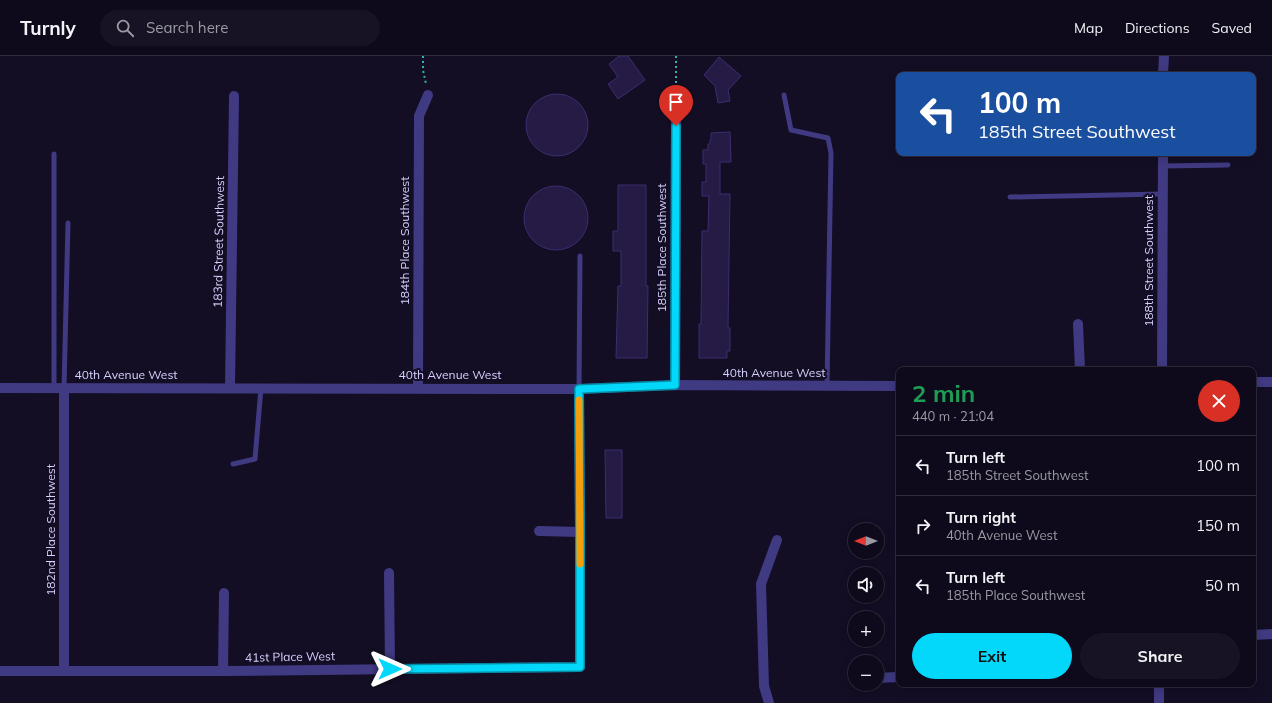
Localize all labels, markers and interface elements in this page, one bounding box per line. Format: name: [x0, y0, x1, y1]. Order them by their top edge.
search box: [100, 10, 380, 46]
text: Turnly: [20, 16, 76, 40]
icon: search: [114, 17, 136, 39]
text: Search here: [146, 18, 228, 37]
text: Map: [1074, 19, 1103, 37]
text: Directions: [1125, 19, 1190, 37]
text: Saved: [1212, 19, 1252, 37]
pin: [659, 85, 693, 126]
text: 100 m: [978, 85, 1061, 120]
icon: left: [912, 88, 964, 140]
icon: arrive: [665, 91, 687, 113]
text: 185th Street Southwest: [978, 120, 1176, 143]
street label: 183rd Street Southwest: [210, 176, 227, 308]
street label: 184th Place Southwest: [397, 177, 412, 305]
street label: 185th Place Southwest: [654, 184, 669, 312]
street label: 188th Street Southwest: [1141, 195, 1156, 327]
street label: 40th Avenue West: [723, 365, 825, 380]
street label: 40th Avenue West: [75, 367, 177, 382]
street label: 40th Avenue West: [399, 367, 501, 382]
text: 2 min: [912, 378, 975, 408]
button: close: [1198, 380, 1240, 422]
text: 440 m · 21:04: [912, 408, 994, 424]
text: Turn left: [946, 448, 1005, 467]
icon: left: [912, 455, 934, 477]
text: 100 m: [1196, 456, 1240, 475]
street label: 182nd Place Southwest: [43, 464, 58, 596]
text: 185th Street Southwest: [946, 467, 1089, 483]
text: Turn right: [946, 508, 1016, 527]
icon: right: [912, 515, 934, 537]
text: 150 m: [1196, 516, 1240, 535]
north arrow: [848, 523, 884, 559]
map controls: [848, 523, 884, 691]
text: 40th Avenue West: [946, 527, 1058, 543]
button: sound: [848, 567, 884, 603]
text: Turn left: [946, 568, 1005, 587]
icon: left: [912, 575, 934, 597]
text: 50 m: [1205, 576, 1240, 595]
text: 185th Place Southwest: [946, 587, 1085, 603]
button: +: [848, 611, 884, 647]
button: Exit: [912, 633, 1072, 679]
button: Share: [1080, 633, 1240, 679]
street label: 41st Place West: [245, 648, 335, 665]
position arrow: [369, 648, 411, 690]
button: −: [848, 655, 884, 691]

